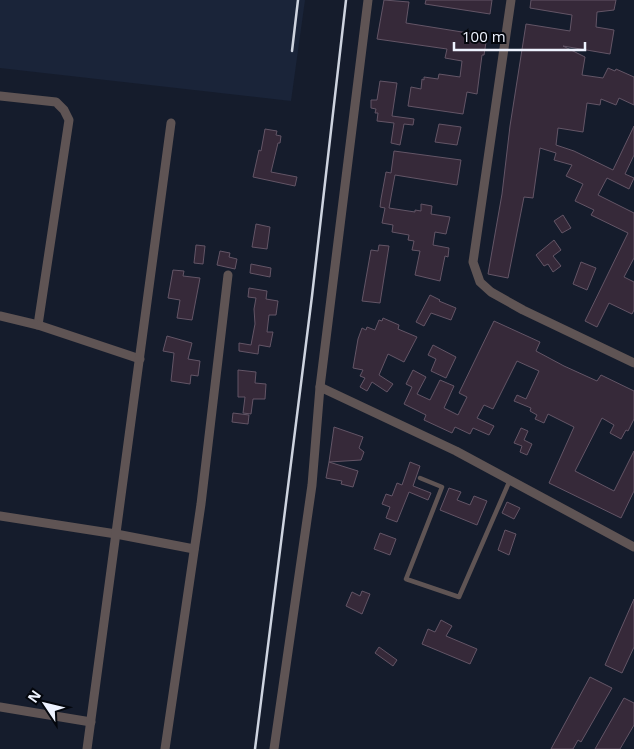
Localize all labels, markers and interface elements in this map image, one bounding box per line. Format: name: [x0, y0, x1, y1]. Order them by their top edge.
scale bar: [454, 20, 585, 52]
text: 100 m: [462, 26, 506, 46]
north arrow: [20, 679, 70, 729]
text: N: [23, 686, 45, 706]

